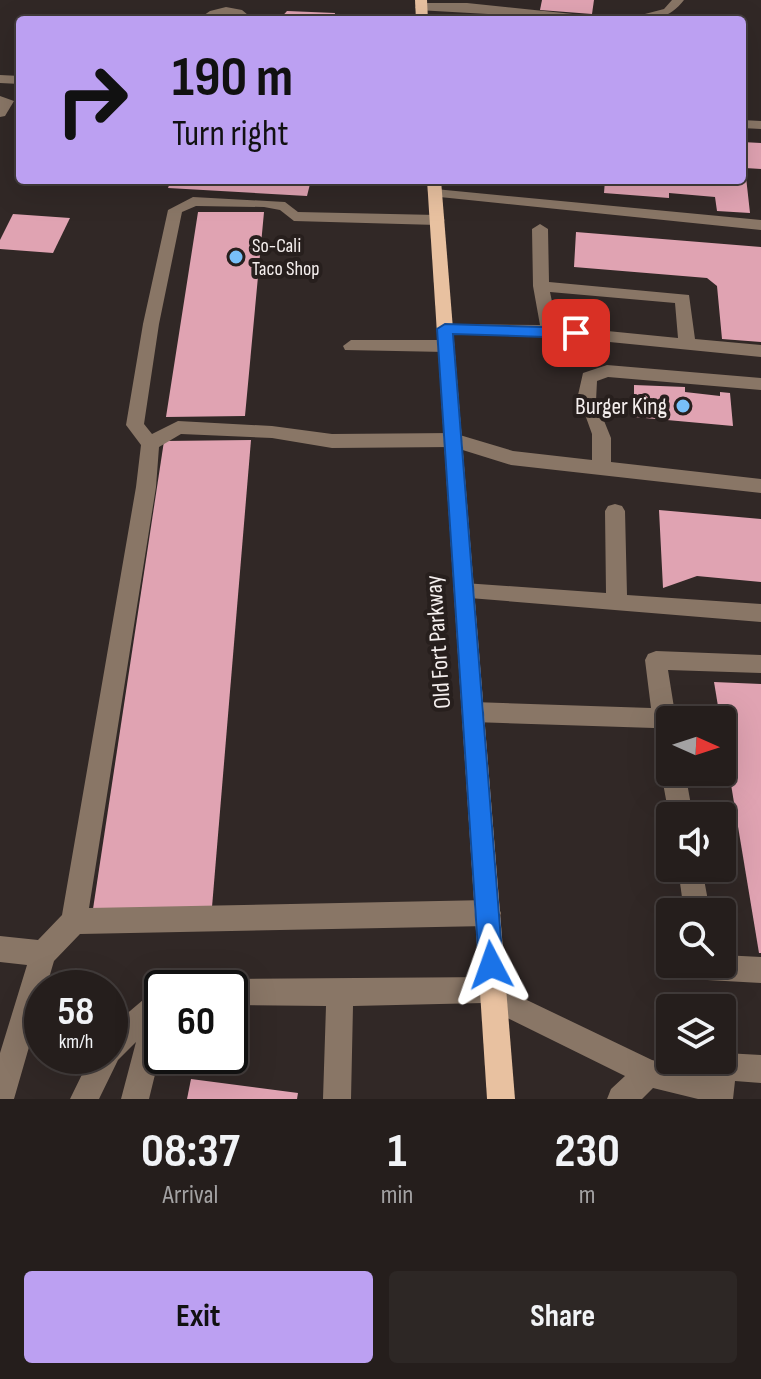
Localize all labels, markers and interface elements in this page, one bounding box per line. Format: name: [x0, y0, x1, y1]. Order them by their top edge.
text: 190 m: [172, 45, 293, 112]
icon: right: [40, 48, 144, 152]
text: Turn right: [172, 113, 289, 156]
place label: So-Cali Taco Shop: [252, 234, 320, 281]
marker: So-Cali Taco Shop: [227, 248, 245, 266]
pin: [542, 299, 610, 367]
icon: arrive: [554, 311, 598, 355]
place label: Burger King: [575, 392, 667, 421]
marker: Burger King: [674, 397, 692, 415]
street label: Old Fort Parkway: [419, 574, 457, 710]
north arrow: [656, 706, 736, 786]
map controls: [656, 706, 736, 1074]
button: sound: [656, 802, 736, 882]
button: search: [656, 898, 736, 978]
position arrow: [449, 923, 533, 1007]
speed limit sign: 60: [144, 970, 248, 1074]
text: 58: [58, 988, 94, 1036]
button: layers: [656, 994, 736, 1074]
text: km/h: [59, 1030, 93, 1054]
text: 08:37: [141, 1123, 240, 1180]
text: 1: [388, 1123, 407, 1180]
text: 230: [554, 1123, 620, 1180]
text: Arrival: [162, 1180, 218, 1211]
text: min: [381, 1180, 413, 1211]
text: m: [579, 1180, 596, 1211]
button: Exit: [24, 1271, 373, 1363]
button: Share: [389, 1271, 737, 1363]

